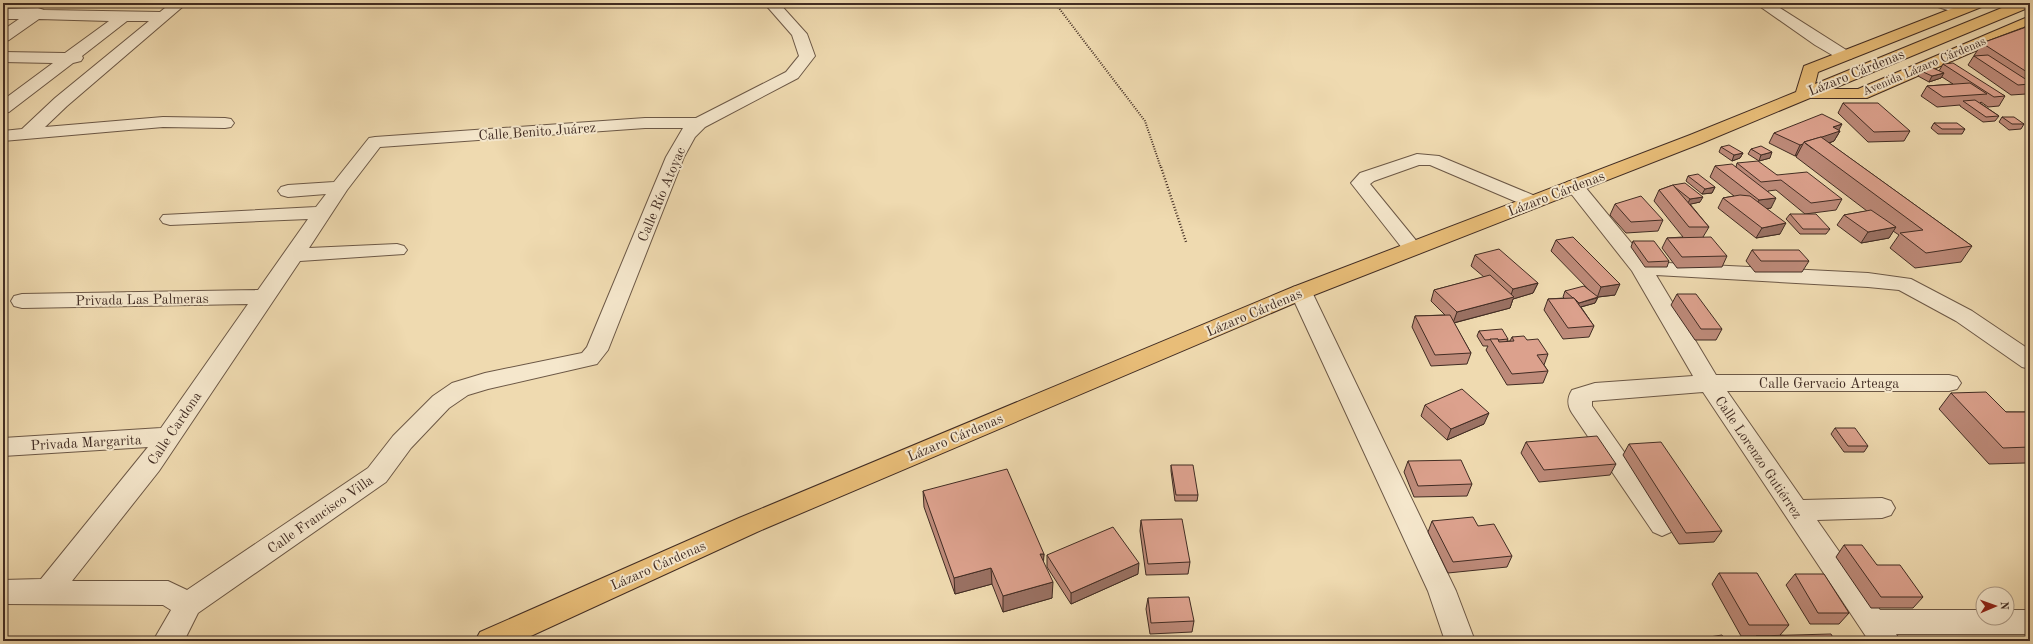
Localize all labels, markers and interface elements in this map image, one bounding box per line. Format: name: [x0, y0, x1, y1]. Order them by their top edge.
street label: Avenida Lázaro Cárdenas: [1861, 35, 1988, 98]
street label: Lázaro Cárdenas: [1806, 47, 1906, 99]
street label: Calle Benito Juárez: [478, 121, 596, 143]
street label: Calle Río Atoyac: [636, 145, 688, 244]
street label: Lázaro Cárdenas: [1506, 169, 1607, 219]
street label: Lázaro Cárdenas: [1205, 286, 1304, 339]
street label: Privada Las Palmeras: [75, 292, 209, 308]
street label: Calle Gervacio Arteaga: [1759, 377, 1899, 391]
street label: Calle Cardona: [145, 389, 204, 468]
street label: Calle Lorenzo Gutiérrez: [1712, 394, 1804, 521]
street label: Lázaro Cárdenas: [906, 411, 1005, 464]
street label: Privada Margarita: [30, 433, 142, 453]
street label: Calle Francisco Villa: [265, 473, 376, 556]
street label: Lázaro Cárdenas: [609, 539, 708, 593]
north arrow: [1975, 586, 2015, 626]
text: N: [1998, 601, 2009, 611]

